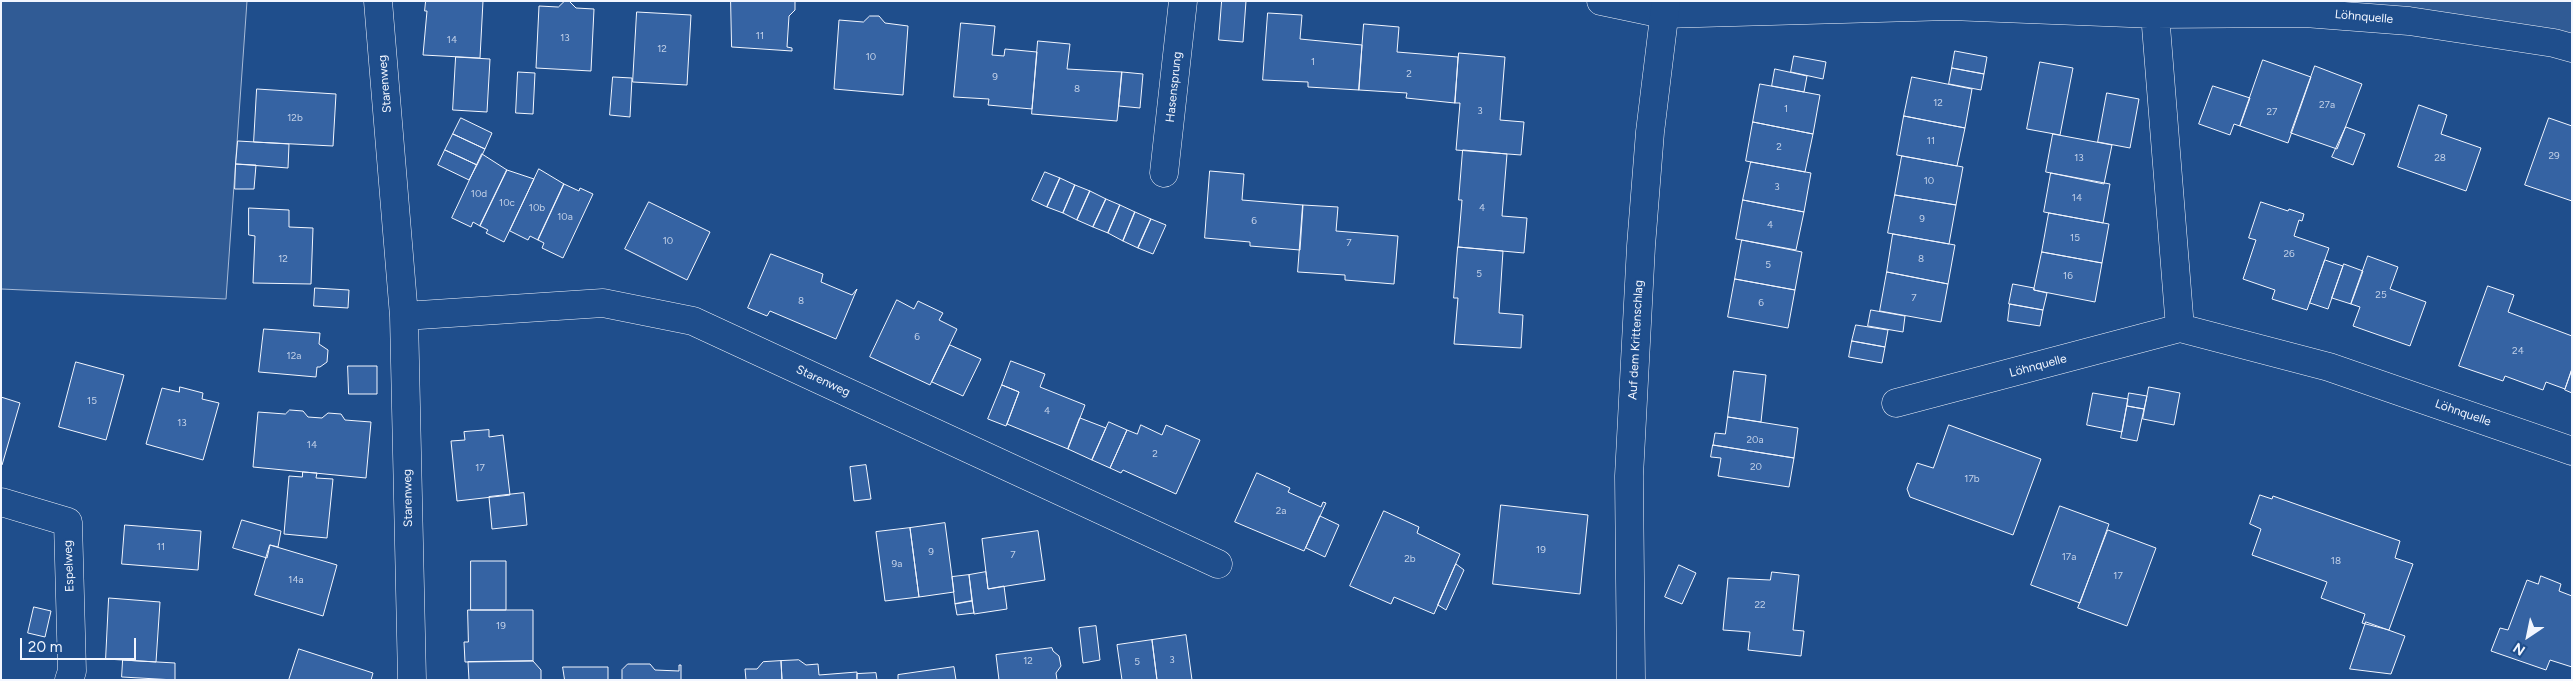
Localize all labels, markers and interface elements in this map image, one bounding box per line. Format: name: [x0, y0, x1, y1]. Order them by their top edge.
street label: Löhnquelle: [2334, 7, 2394, 27]
house number: 11: [756, 30, 764, 42]
house number: 13: [560, 32, 570, 44]
house number: 14: [447, 34, 457, 46]
house number: 12: [657, 43, 667, 55]
house number: 10: [866, 51, 876, 63]
street label: Hasensprung: [1163, 51, 1185, 123]
street label: Starenweg: [375, 54, 395, 114]
house number: 1: [1311, 56, 1315, 68]
house number: 2: [1406, 68, 1412, 80]
house number: 9: [992, 71, 998, 83]
house number: 8: [1074, 83, 1080, 95]
house number: 12: [1933, 97, 1943, 109]
house number: 27a: [2319, 99, 2335, 111]
house number: 1: [1784, 103, 1788, 115]
house number: 3: [1477, 105, 1483, 117]
house number: 27: [2267, 106, 2277, 118]
house number: 12b: [287, 112, 303, 124]
house number: 11: [1927, 135, 1935, 147]
house number: 2: [1776, 141, 1782, 153]
house number: 29: [2548, 150, 2560, 162]
house number: 13: [2074, 152, 2084, 164]
house number: 28: [2434, 152, 2446, 164]
house number: 10: [1924, 175, 1934, 187]
house number: 3: [1774, 181, 1780, 193]
house number: 10d: [471, 188, 487, 200]
house number: 14: [2072, 192, 2082, 204]
house number: 10c: [499, 197, 515, 209]
house number: 10b: [529, 202, 545, 214]
house number: 4: [1479, 202, 1485, 214]
house number: 10a: [557, 211, 573, 223]
house number: 9: [1919, 213, 1925, 225]
house number: 6: [1251, 215, 1257, 227]
house number: 4: [1767, 219, 1773, 231]
house number: 15: [2070, 232, 2080, 244]
house number: 10: [663, 235, 673, 247]
house number: 7: [1346, 237, 1352, 249]
house number: 26: [2283, 248, 2295, 260]
house number: 12: [278, 253, 288, 265]
house number: 8: [1918, 253, 1924, 265]
house number: 5: [1765, 259, 1771, 271]
house number: 5: [1476, 268, 1482, 280]
house number: 16: [2063, 270, 2073, 282]
street label: Auf dem Krittenschlag: [1626, 280, 1646, 400]
house number: 25: [2375, 289, 2387, 301]
house number: 7: [1911, 292, 1917, 304]
house number: 8: [798, 295, 804, 307]
house number: 6: [1758, 297, 1764, 309]
house number: 6: [914, 331, 920, 343]
house number: 24: [2512, 345, 2524, 357]
house number: 12a: [287, 350, 301, 362]
street label: Löhnquelle: [2008, 351, 2068, 381]
street label: Starenweg: [794, 362, 852, 400]
house number: 15: [87, 395, 97, 407]
street label: Löhnquelle: [2433, 397, 2493, 429]
house number: 4: [1044, 405, 1050, 417]
house number: 13: [177, 417, 187, 429]
house number: 20a: [1746, 434, 1764, 446]
house number: 14: [307, 439, 317, 451]
house number: 2: [1152, 448, 1158, 460]
house number: 20: [1750, 461, 1762, 473]
house number: 17: [475, 462, 485, 474]
street label: Starenweg: [400, 469, 416, 527]
house number: 17b: [1964, 473, 1980, 485]
house number: 2a: [1276, 505, 1286, 517]
street label: Espelweg: [61, 540, 77, 592]
house number: 11: [157, 541, 165, 553]
house number: 19: [1536, 544, 1546, 556]
house number: 9: [928, 546, 934, 558]
house number: 7: [1010, 549, 1016, 561]
house number: 17a: [2062, 551, 2076, 563]
house number: 2b: [1404, 553, 1416, 565]
house number: 18: [2331, 555, 2341, 567]
house number: 9a: [892, 558, 902, 570]
house number: 17: [2113, 570, 2123, 582]
house number: 14a: [288, 574, 304, 586]
house number: 22: [1754, 599, 1766, 611]
north arrow: [2503, 611, 2553, 661]
house number: 19: [496, 620, 506, 632]
scale bar: [22, 628, 139, 660]
text: 20 m: [28, 638, 62, 656]
text: N: [2510, 639, 2529, 659]
house number: 3: [1169, 654, 1175, 666]
house number: 12: [1023, 655, 1033, 667]
house number: 5: [1134, 656, 1140, 668]

